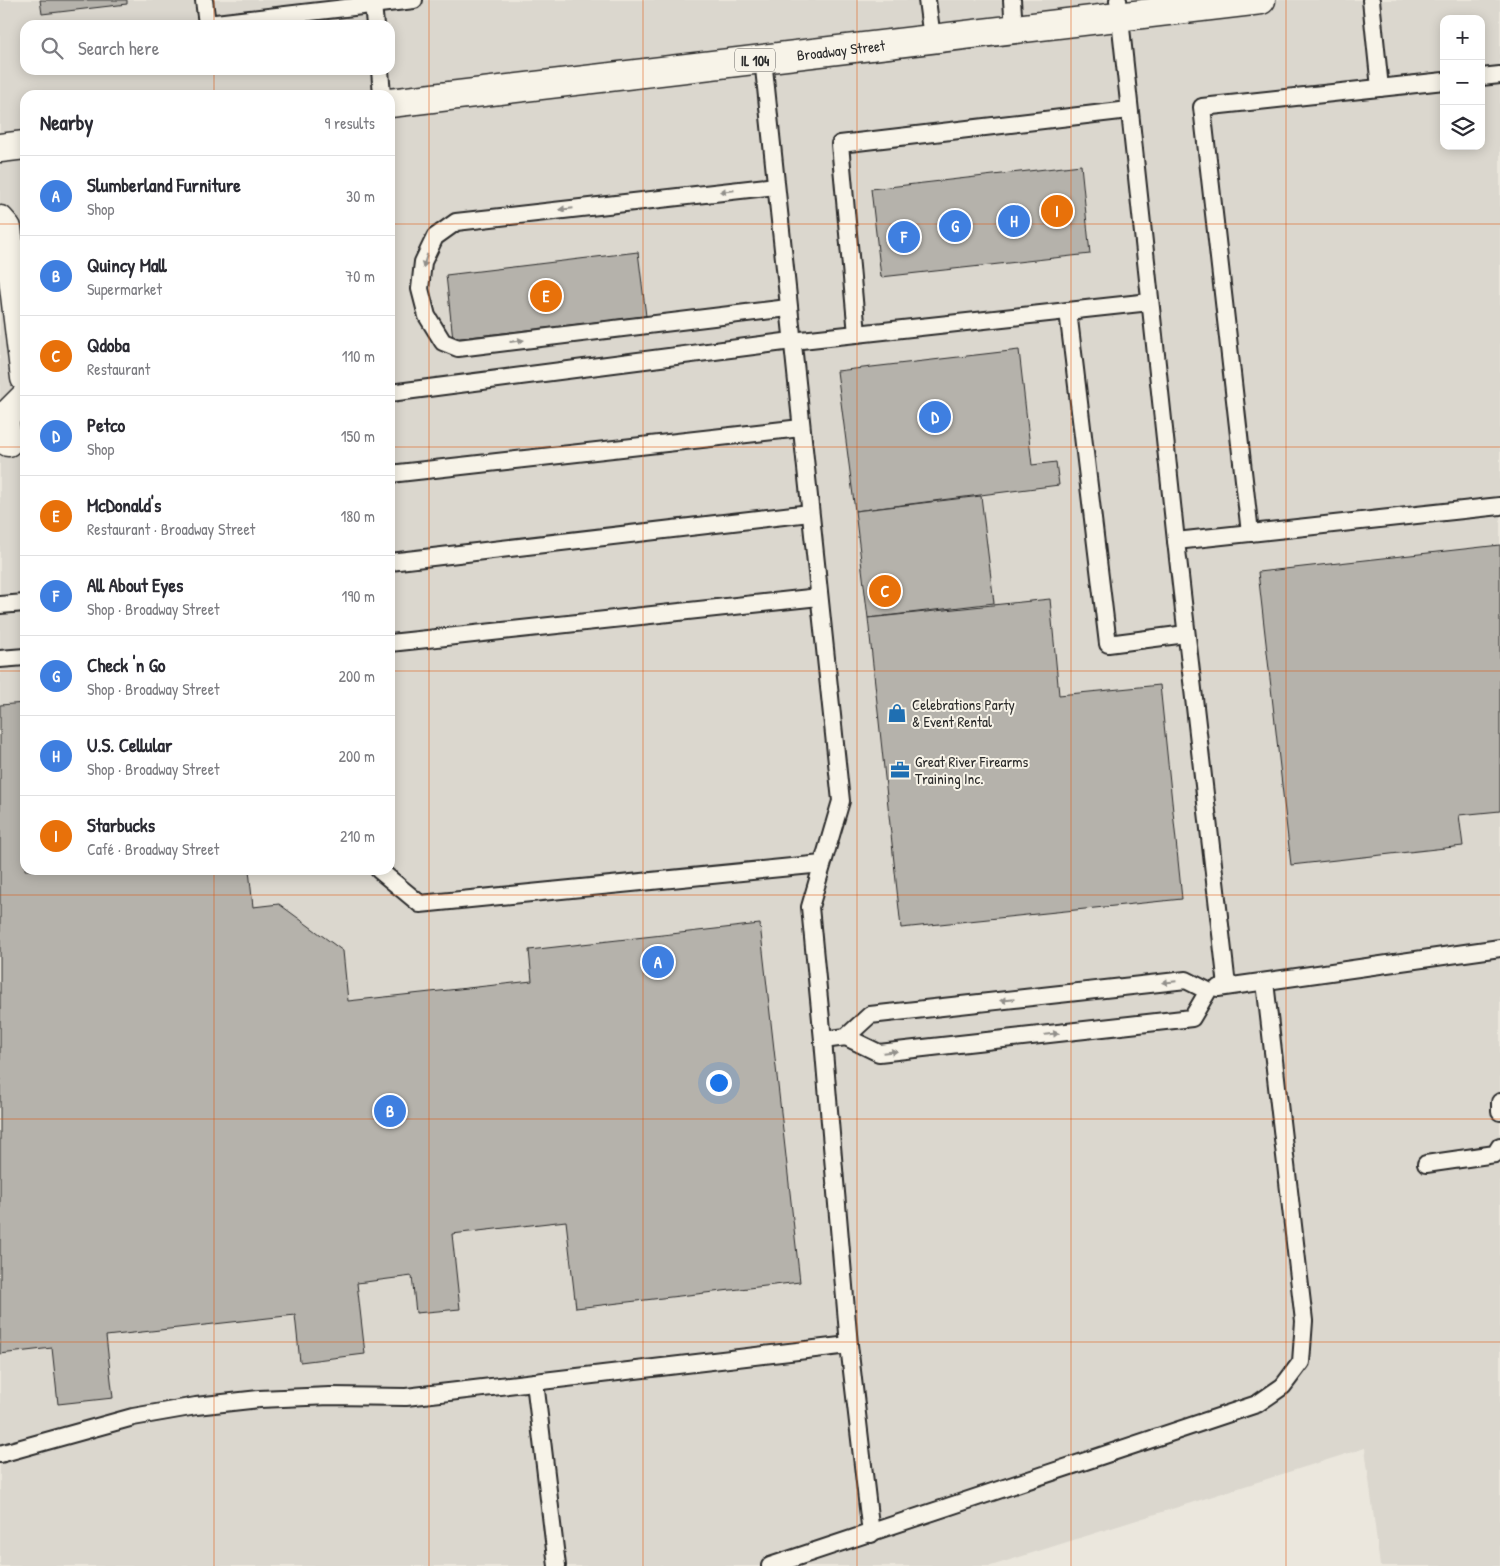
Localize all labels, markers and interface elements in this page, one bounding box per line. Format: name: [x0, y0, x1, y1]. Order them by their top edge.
map controls: [1440, 15, 1485, 150]
button: +: [1440, 15, 1485, 60]
search box: [20, 20, 395, 75]
icon: search: [38, 34, 66, 62]
street label: Broadway Street: [796, 34, 887, 65]
text: Search here: [78, 35, 159, 61]
road number: IL 104: [735, 48, 775, 72]
button: −: [1440, 60, 1485, 105]
button: layers: [1440, 105, 1485, 150]
text: Nearby: [40, 108, 93, 137]
text: 9 results: [324, 112, 375, 134]
text: Slumberland Furniture: [87, 172, 241, 198]
text: A: [52, 185, 60, 207]
text: 30 m: [346, 185, 375, 207]
one-way arrow: [719, 187, 735, 195]
pin: I: [1041, 192, 1073, 230]
text: Shop: [87, 198, 114, 220]
pin: H: [998, 202, 1030, 240]
one-way arrow: [557, 205, 573, 213]
pin: G: [939, 207, 971, 245]
pin: F: [888, 218, 920, 256]
text: Quincy Mall: [87, 252, 167, 278]
one-way arrow: [421, 253, 428, 268]
text: B: [52, 265, 60, 287]
text: 70 m: [345, 265, 375, 287]
pin: E: [530, 277, 562, 315]
text: Supermarket: [87, 278, 162, 300]
text: Qdoba: [87, 332, 130, 358]
one-way arrow: [509, 337, 525, 345]
text: C: [52, 345, 60, 367]
text: 110 m: [342, 345, 375, 367]
text: Restaurant: [87, 358, 150, 380]
pin: D: [919, 398, 951, 436]
text: Petco: [87, 412, 125, 438]
text: D: [52, 425, 60, 447]
text: 150 m: [341, 425, 375, 447]
text: Shop: [87, 438, 114, 460]
text: McDonald's: [87, 492, 161, 518]
text: E: [52, 505, 60, 527]
text: 180 m: [341, 505, 375, 527]
text: Restaurant · Broadway Street: [87, 518, 255, 540]
text: All About Eyes: [87, 572, 183, 598]
pin: C: [869, 572, 901, 610]
text: F: [53, 585, 59, 607]
text: 190 m: [342, 585, 375, 607]
text: Shop · Broadway Street: [87, 598, 220, 620]
text: Check 'n Go: [87, 652, 165, 678]
text: G: [52, 665, 60, 687]
text: 200 m: [339, 665, 375, 687]
text: Shop · Broadway Street: [87, 678, 220, 700]
place label: Celebrations Party & Event Rental: [912, 694, 1015, 732]
shop icon: Celebrations Party & Event Rental: [886, 702, 908, 724]
text: U.S. Cellular: [87, 732, 172, 758]
text: H: [52, 745, 60, 767]
text: 200 m: [339, 745, 375, 767]
place label: Great River Firearms Training Inc.: [915, 751, 1028, 789]
text: Shop · Broadway Street: [87, 758, 220, 780]
office icon: Great River Firearms Training Inc.: [889, 759, 911, 781]
text: Starbucks: [87, 812, 155, 838]
text: I: [54, 825, 58, 847]
text: 210 m: [340, 825, 375, 847]
text: Café · Broadway Street: [87, 838, 219, 860]
pin: A: [642, 943, 674, 981]
one-way arrow: [1160, 978, 1176, 986]
one-way arrow: [999, 996, 1015, 1004]
one-way arrow: [1044, 1030, 1060, 1038]
one-way arrow: [883, 1048, 899, 1056]
your location: [706, 1070, 732, 1096]
pin: B: [374, 1092, 406, 1130]

